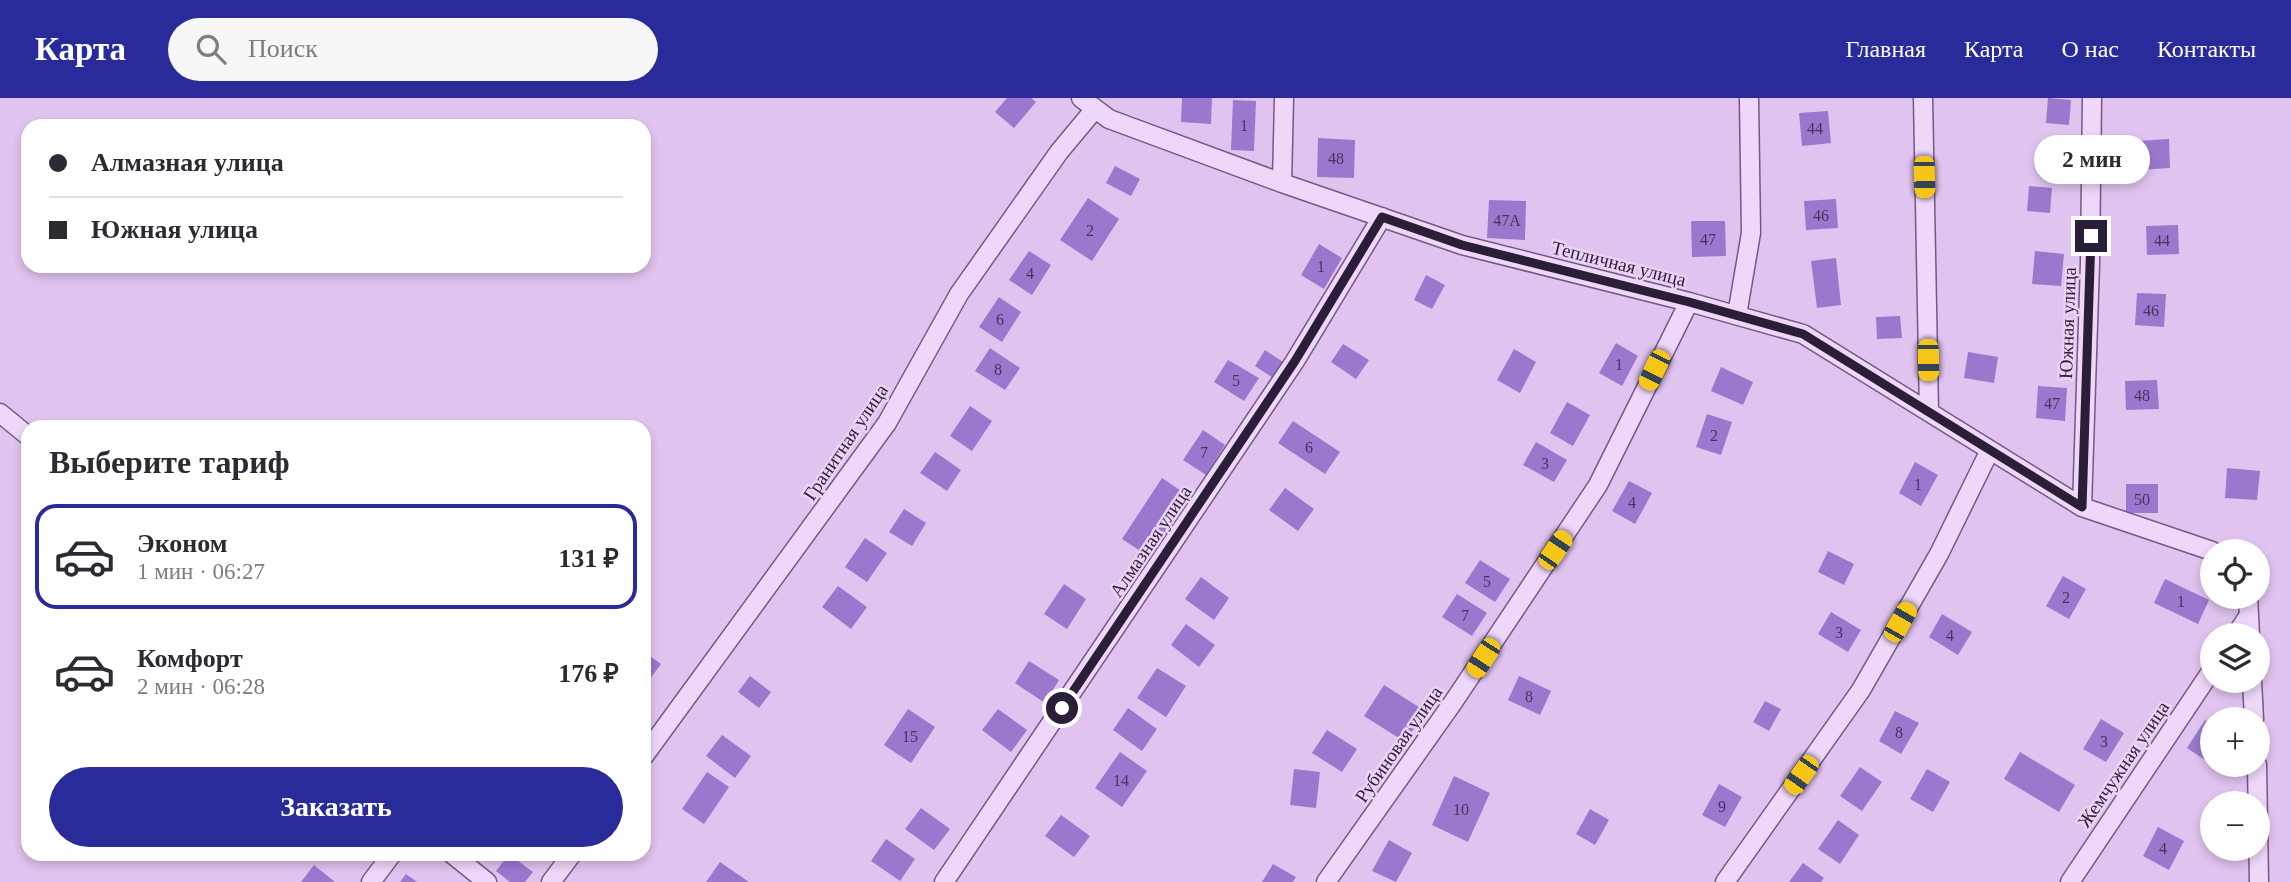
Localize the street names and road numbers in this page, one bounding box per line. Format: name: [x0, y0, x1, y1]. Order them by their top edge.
street label: Тепличная улица: [1550, 237, 1689, 290]
street label: Южная улица: [2055, 266, 2080, 379]
street label: Гранитная улица: [799, 380, 892, 504]
street label: Алмазная улица: [1105, 481, 1196, 601]
street label: Рубиновая улица: [1351, 682, 1447, 806]
street label: Жемчужная улица: [2073, 697, 2174, 831]

